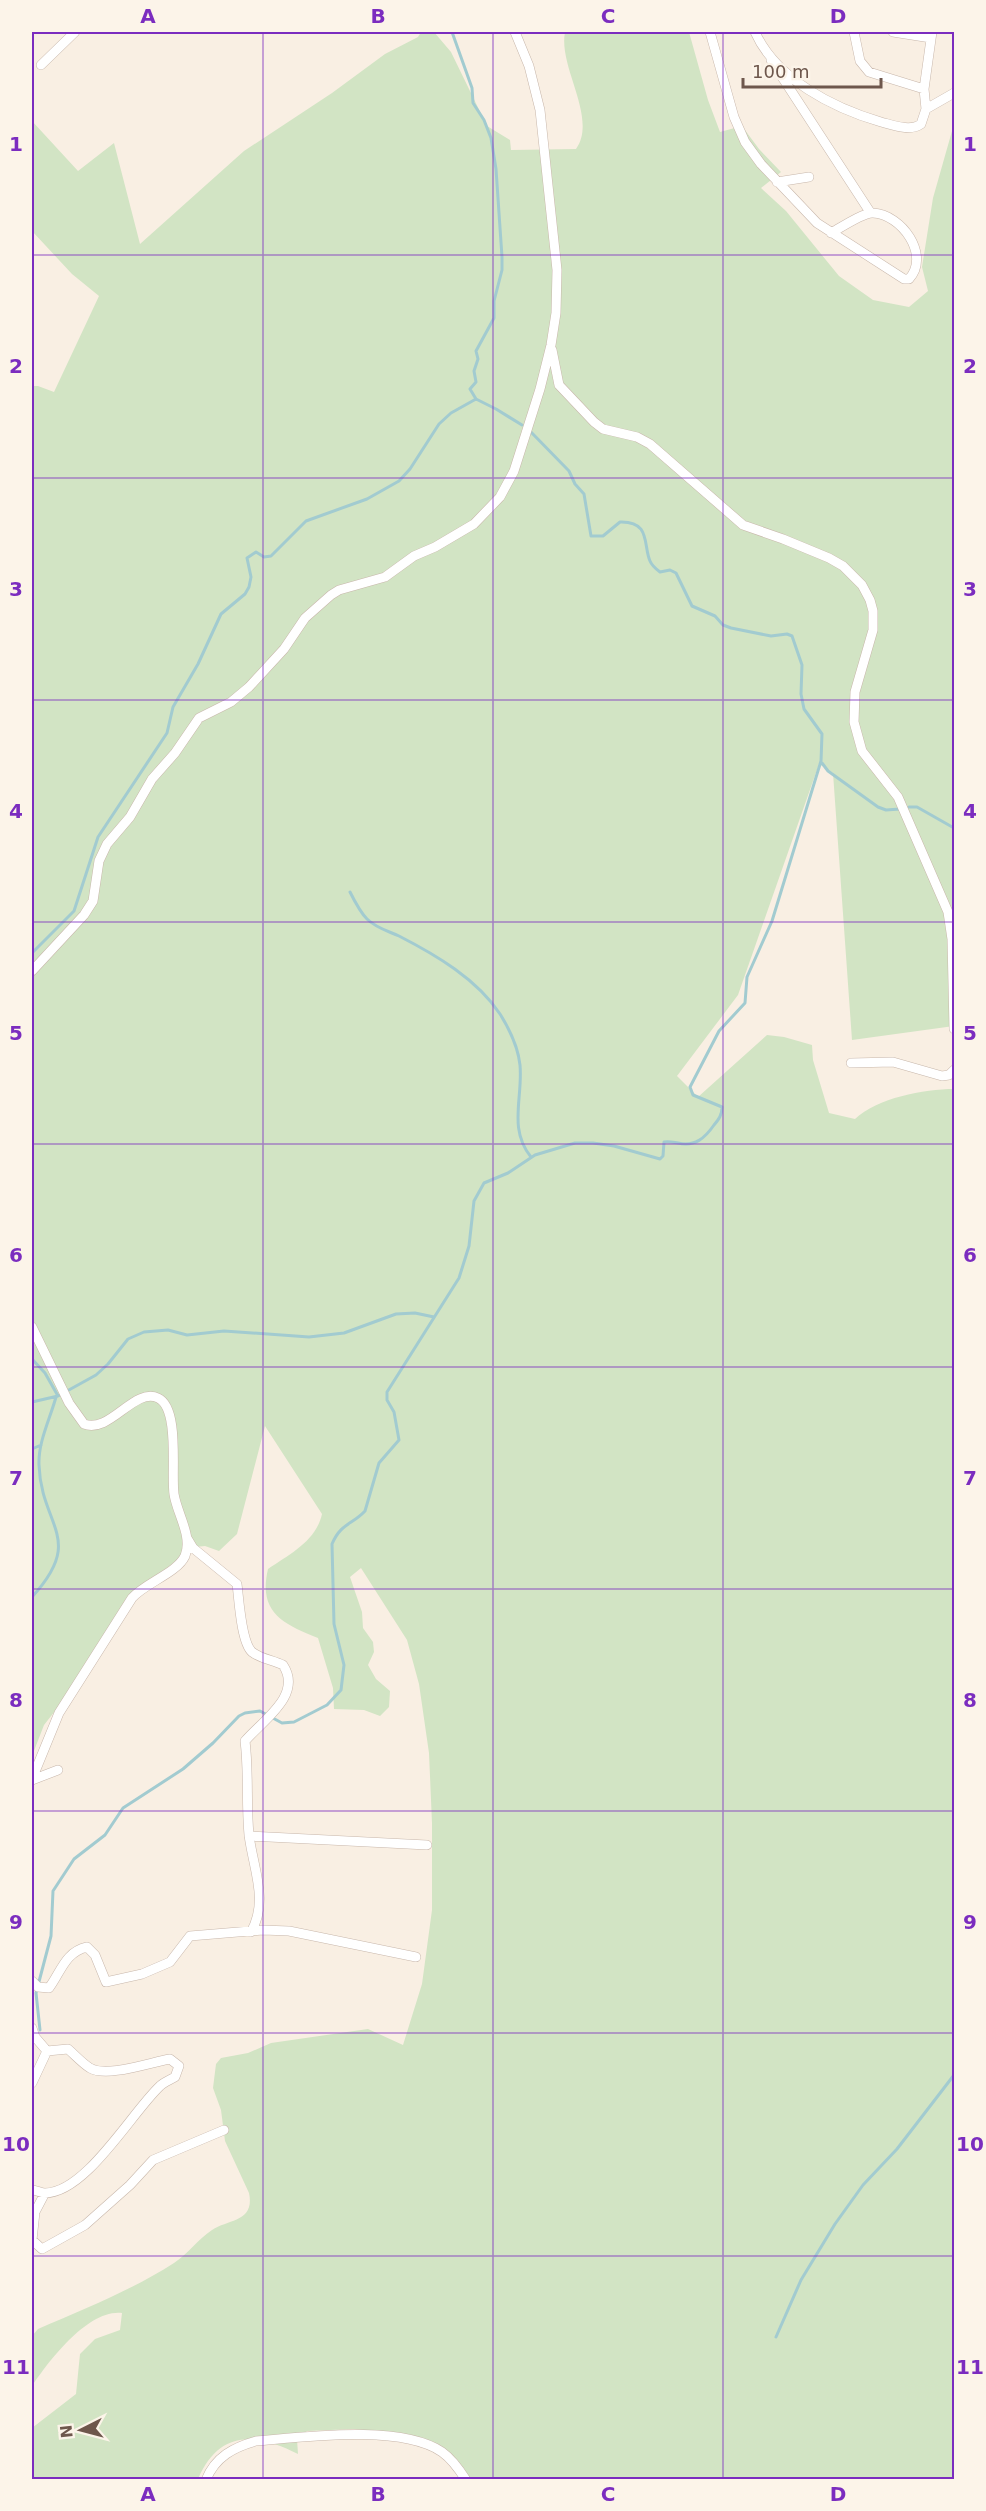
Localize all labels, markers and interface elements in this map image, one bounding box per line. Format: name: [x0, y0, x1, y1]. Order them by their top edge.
text: A: [140, 4, 156, 28]
text: B: [370, 4, 386, 28]
text: C: [601, 4, 615, 28]
text: D: [830, 4, 846, 28]
scale bar: [743, 51, 881, 89]
text: 100 m: [752, 61, 810, 82]
text: 1: [9, 132, 23, 156]
text: 1: [963, 132, 977, 156]
text: 2: [9, 354, 23, 378]
text: 2: [963, 354, 977, 378]
text: 3: [9, 577, 23, 601]
text: 3: [963, 577, 977, 601]
text: 4: [9, 799, 23, 823]
text: 4: [963, 799, 977, 823]
text: 5: [9, 1021, 23, 1045]
text: 5: [963, 1021, 977, 1045]
text: 6: [9, 1243, 23, 1267]
text: 6: [963, 1243, 977, 1267]
text: 7: [9, 1466, 23, 1490]
text: 7: [963, 1466, 977, 1490]
text: 8: [9, 1688, 23, 1712]
text: 8: [963, 1688, 977, 1712]
text: 9: [9, 1910, 23, 1934]
text: 9: [963, 1910, 977, 1934]
text: 10: [2, 2132, 30, 2156]
text: 10: [956, 2132, 984, 2156]
text: 11: [2, 2355, 30, 2379]
text: 11: [956, 2355, 984, 2379]
north arrow: [51, 2400, 111, 2460]
text: N: [56, 2424, 77, 2439]
text: A: [140, 2482, 156, 2506]
text: B: [370, 2482, 386, 2506]
text: C: [601, 2482, 615, 2506]
text: D: [830, 2482, 846, 2506]

